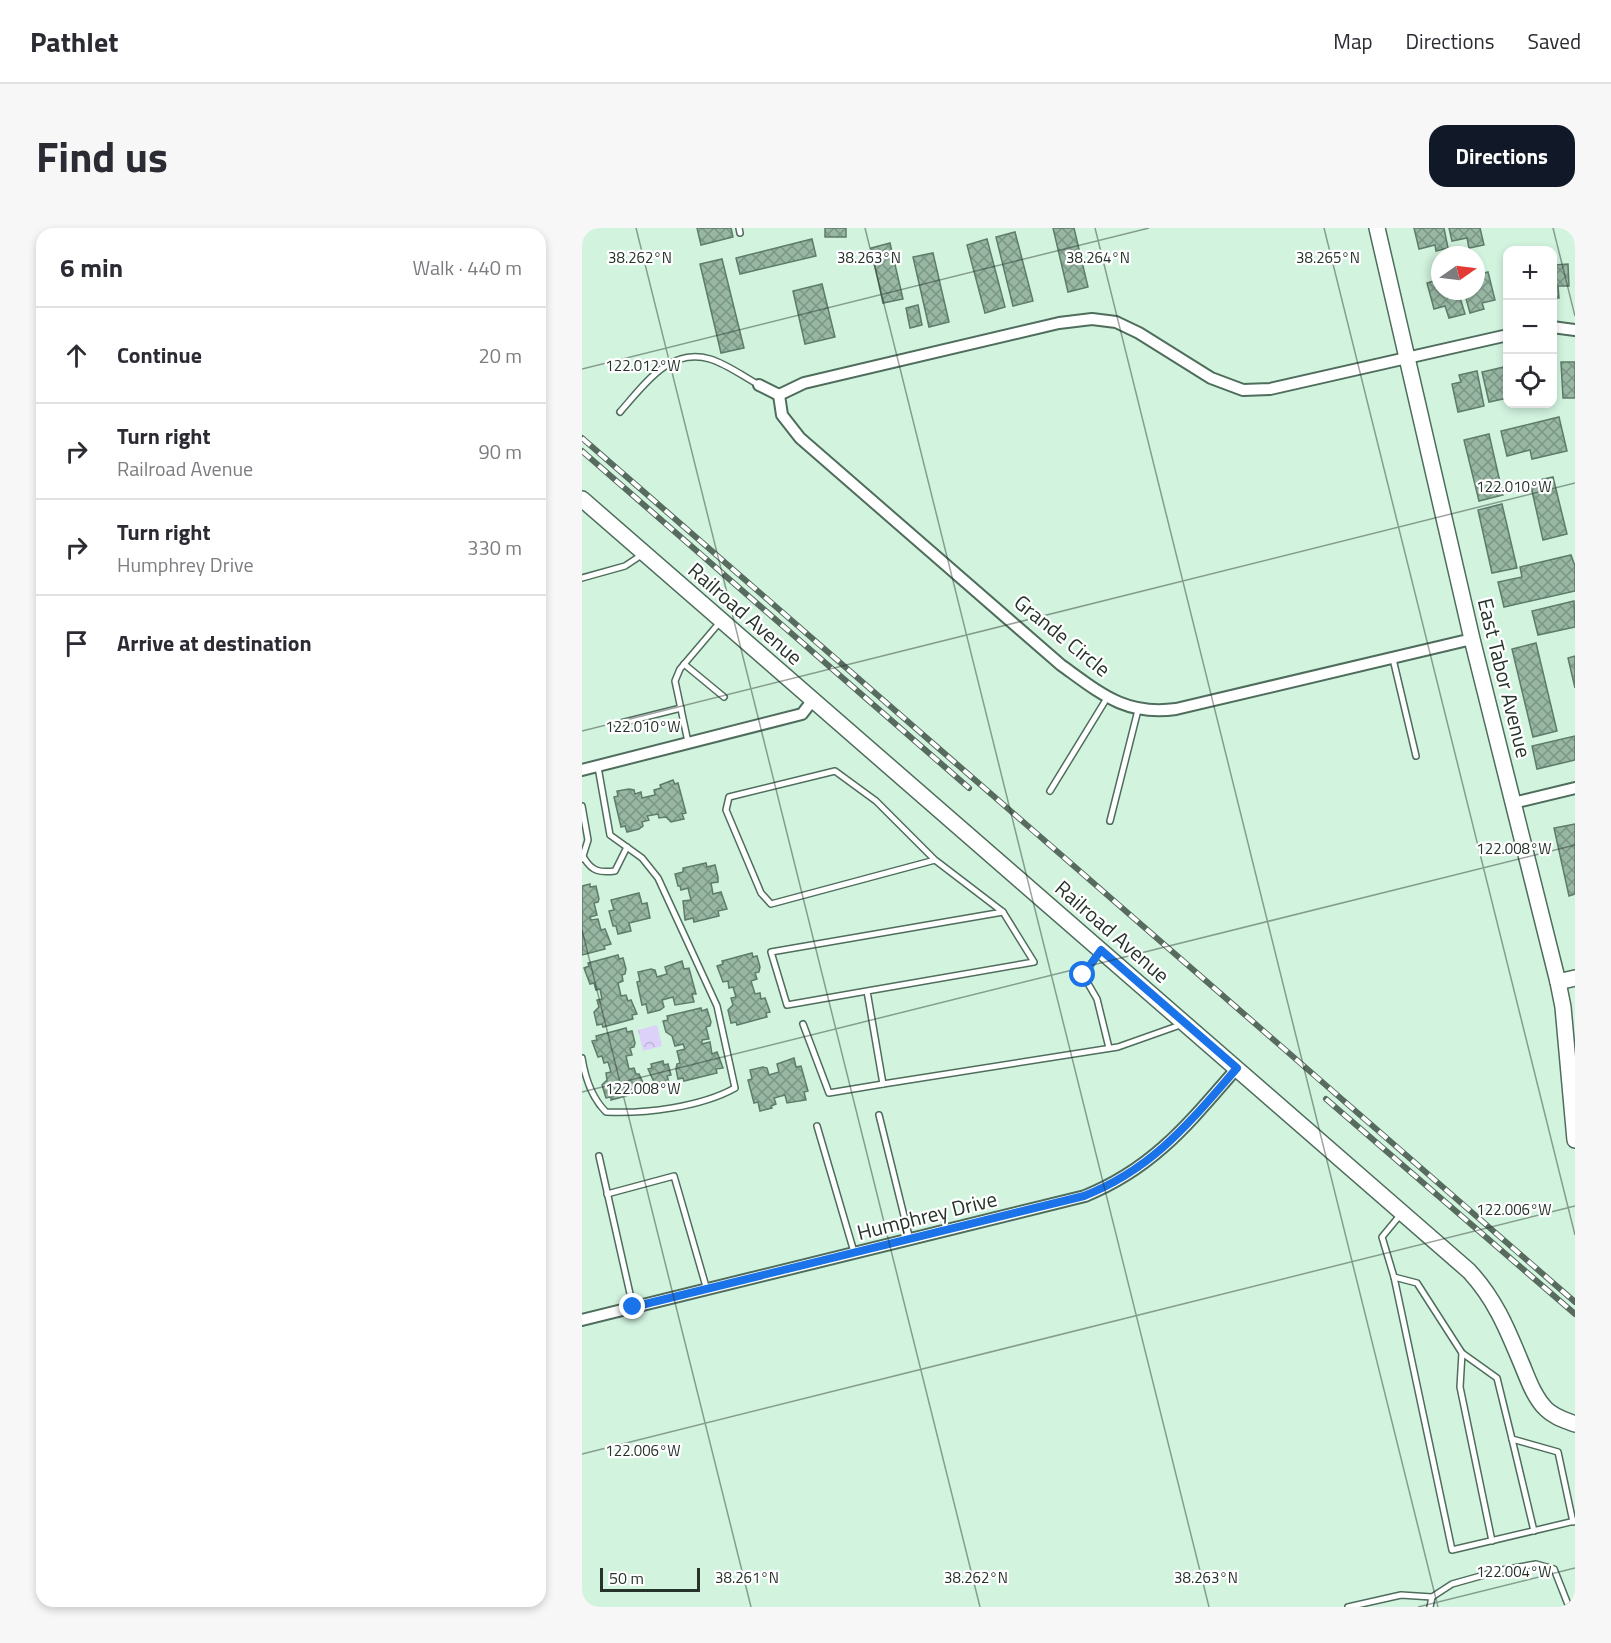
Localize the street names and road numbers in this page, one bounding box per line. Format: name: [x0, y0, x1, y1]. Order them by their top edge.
street label: Railroad Avenue: [681, 554, 810, 672]
street label: Grande Circle: [1007, 586, 1118, 684]
street label: East Tabor Avenue: [1470, 595, 1540, 761]
street label: Railroad Avenue: [1048, 872, 1177, 990]
street label: Humphrey Drive: [853, 1182, 1000, 1248]

